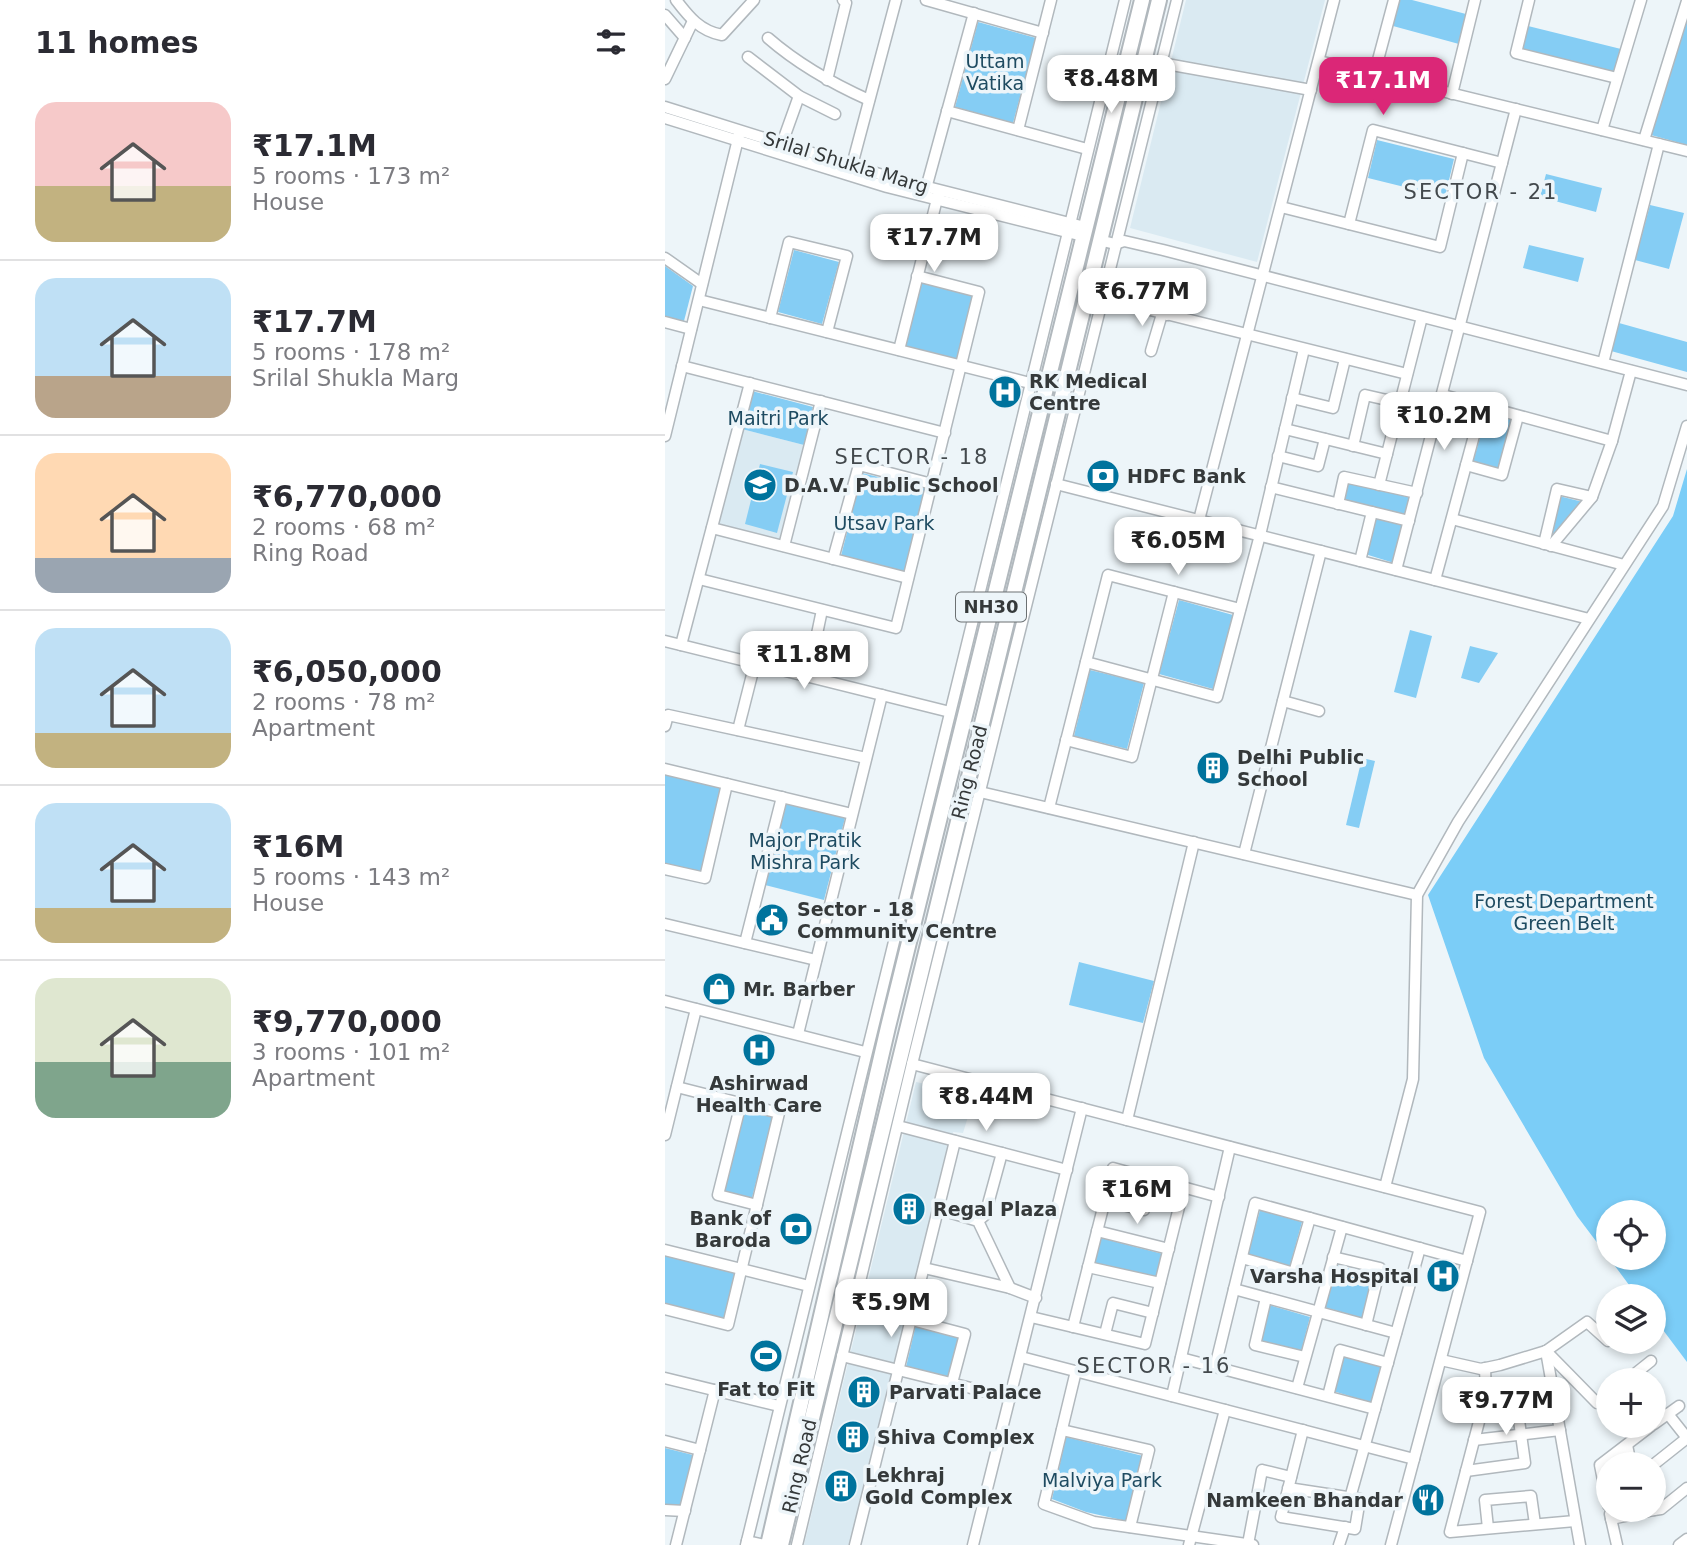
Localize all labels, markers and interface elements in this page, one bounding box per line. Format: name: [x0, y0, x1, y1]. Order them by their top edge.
icon: filters: [592, 23, 630, 61]
text: 11 homes: [35, 25, 199, 60]
park label: Uttam Vatika: [966, 50, 1024, 94]
pin: ₹8.48M: [1054, 55, 1168, 115]
pin: ₹17.1M: [1326, 58, 1440, 117]
text: ₹8.48M: [1063, 65, 1159, 91]
text: ₹17.1M: [1335, 67, 1431, 93]
street label: Srilal Shukla Marg: [761, 126, 931, 198]
text: ₹17.1M: [252, 128, 377, 163]
icon: home: [91, 130, 175, 214]
text: 5 rooms · 173 m²: [252, 163, 450, 189]
district label: SECTOR - 21: [1404, 180, 1558, 204]
text: House: [252, 189, 324, 215]
pin: ₹17.7M: [877, 215, 991, 274]
text: ₹17.7M: [886, 224, 982, 250]
pin: ₹6.77M: [1085, 268, 1199, 328]
text: ₹6.77M: [1094, 278, 1190, 304]
text: ₹17.7M: [252, 304, 377, 339]
icon: home: [91, 306, 175, 390]
text: 5 rooms · 178 m²: [252, 339, 450, 365]
text: Srilal Shukla Marg: [252, 365, 459, 391]
place label: RK Medical Centre: [1029, 370, 1147, 414]
hospital icon: RK Medical Centre: [986, 373, 1024, 411]
pin: ₹10.2M: [1387, 392, 1501, 452]
text: ₹10.2M: [1396, 402, 1492, 428]
park label: Maitri Park: [728, 407, 828, 429]
district label: SECTOR - 18: [835, 445, 989, 469]
bank icon: HDFC Bank: [1084, 457, 1122, 495]
place label: HDFC Bank: [1127, 465, 1246, 487]
school or university icon: D.A.V. Public School: [741, 466, 779, 504]
place label: D.A.V. Public School: [784, 474, 998, 496]
text: ₹6,770,000: [252, 479, 442, 514]
icon: home: [91, 481, 175, 565]
park label: Utsav Park: [833, 512, 935, 534]
text: 2 rooms · 68 m²: [252, 514, 436, 540]
pin: ₹6.05M: [1121, 518, 1235, 577]
text: ₹6.05M: [1130, 527, 1226, 553]
text: Ring Road: [252, 540, 369, 566]
road number: NH30: [956, 592, 1026, 622]
pin: ₹11.8M: [747, 632, 861, 691]
text: ₹11.8M: [756, 641, 852, 667]
text: ₹6,050,000: [252, 654, 442, 689]
icon: home: [91, 656, 175, 740]
text: 2 rooms · 78 m²: [252, 689, 436, 715]
text: Apartment: [252, 715, 375, 741]
street label: Ring Road: [947, 723, 991, 821]
place label: Delhi Public School: [1237, 746, 1364, 790]
building icon: Delhi Public School: [1194, 749, 1232, 787]
text: ₹16M: [252, 829, 344, 864]
park label: Major Pratik Mishra Park: [748, 829, 862, 873]
icon: home: [91, 831, 175, 915]
text: 5 rooms · 143 m²: [252, 864, 450, 890]
text: House: [252, 890, 324, 916]
park label: Forest Department Green Belt: [1474, 890, 1654, 934]
place label: Sector - 18 Community Centre: [797, 898, 997, 942]
public building icon: Sector - 18 Community Centre: [753, 901, 791, 939]
shop icon: Mr. Barber: [700, 970, 738, 1008]
place label: Mr. Barber: [743, 978, 856, 1000]
text: ₹9,770,000: [252, 1004, 442, 1039]
icon: home: [91, 1006, 175, 1090]
hospital icon: Ashirwad Health Care: [740, 1031, 778, 1069]
text: 3 rooms · 101 m²: [252, 1039, 450, 1065]
text: Apartment: [252, 1065, 375, 1091]
place label: Ashirwad Health Care: [696, 1072, 822, 1116]
pin: ₹8.44M: [929, 1074, 1043, 1133]
text: ₹8.44M: [938, 1083, 1034, 1109]
pin: ₹16M: [1096, 1166, 1178, 1226]
text: ₹16M: [1102, 1176, 1172, 1202]
building icon: Regal Plaza: [890, 1190, 928, 1228]
place label: Regal Plaza: [933, 1198, 1057, 1220]
map controls: [1596, 1200, 1666, 1522]
button: locate: [1596, 1200, 1666, 1270]
place label: Bank of Baroda: [690, 1207, 772, 1251]
bank icon: Bank of Baroda: [777, 1210, 815, 1248]
hospital icon: Varsha Hospital: [1424, 1257, 1462, 1295]
place label: Varsha Hospital: [1250, 1265, 1419, 1287]
pin: ₹5.9M: [842, 1280, 940, 1339]
button: layers: [1596, 1284, 1666, 1354]
text: ₹5.9M: [851, 1289, 931, 1315]
sports icon: Fat to Fit: [747, 1337, 785, 1375]
district label: SECTOR - 16: [1077, 1354, 1231, 1378]
button: +: [1596, 1368, 1666, 1438]
building icon: Parvati Palace: [845, 1373, 883, 1411]
place label: Fat to Fit: [717, 1378, 815, 1400]
pin: ₹9.77M: [1449, 1378, 1563, 1437]
place label: Parvati Palace: [889, 1381, 1042, 1403]
text: ₹9.77M: [1458, 1387, 1554, 1413]
street label: Ring Road: [777, 1417, 821, 1515]
building icon: Shiva Complex: [834, 1418, 872, 1456]
place label: Shiva Complex: [877, 1426, 1035, 1448]
button: −: [1596, 1452, 1666, 1522]
place label: Lekhraj Gold Complex: [865, 1464, 1012, 1508]
building icon: Lekhraj Gold Complex: [822, 1467, 860, 1505]
park label: Malviya Park: [1042, 1469, 1162, 1491]
restaurant icon: Namkeen Bhandar: [1409, 1481, 1447, 1519]
place label: Namkeen Bhandar: [1206, 1489, 1404, 1511]

